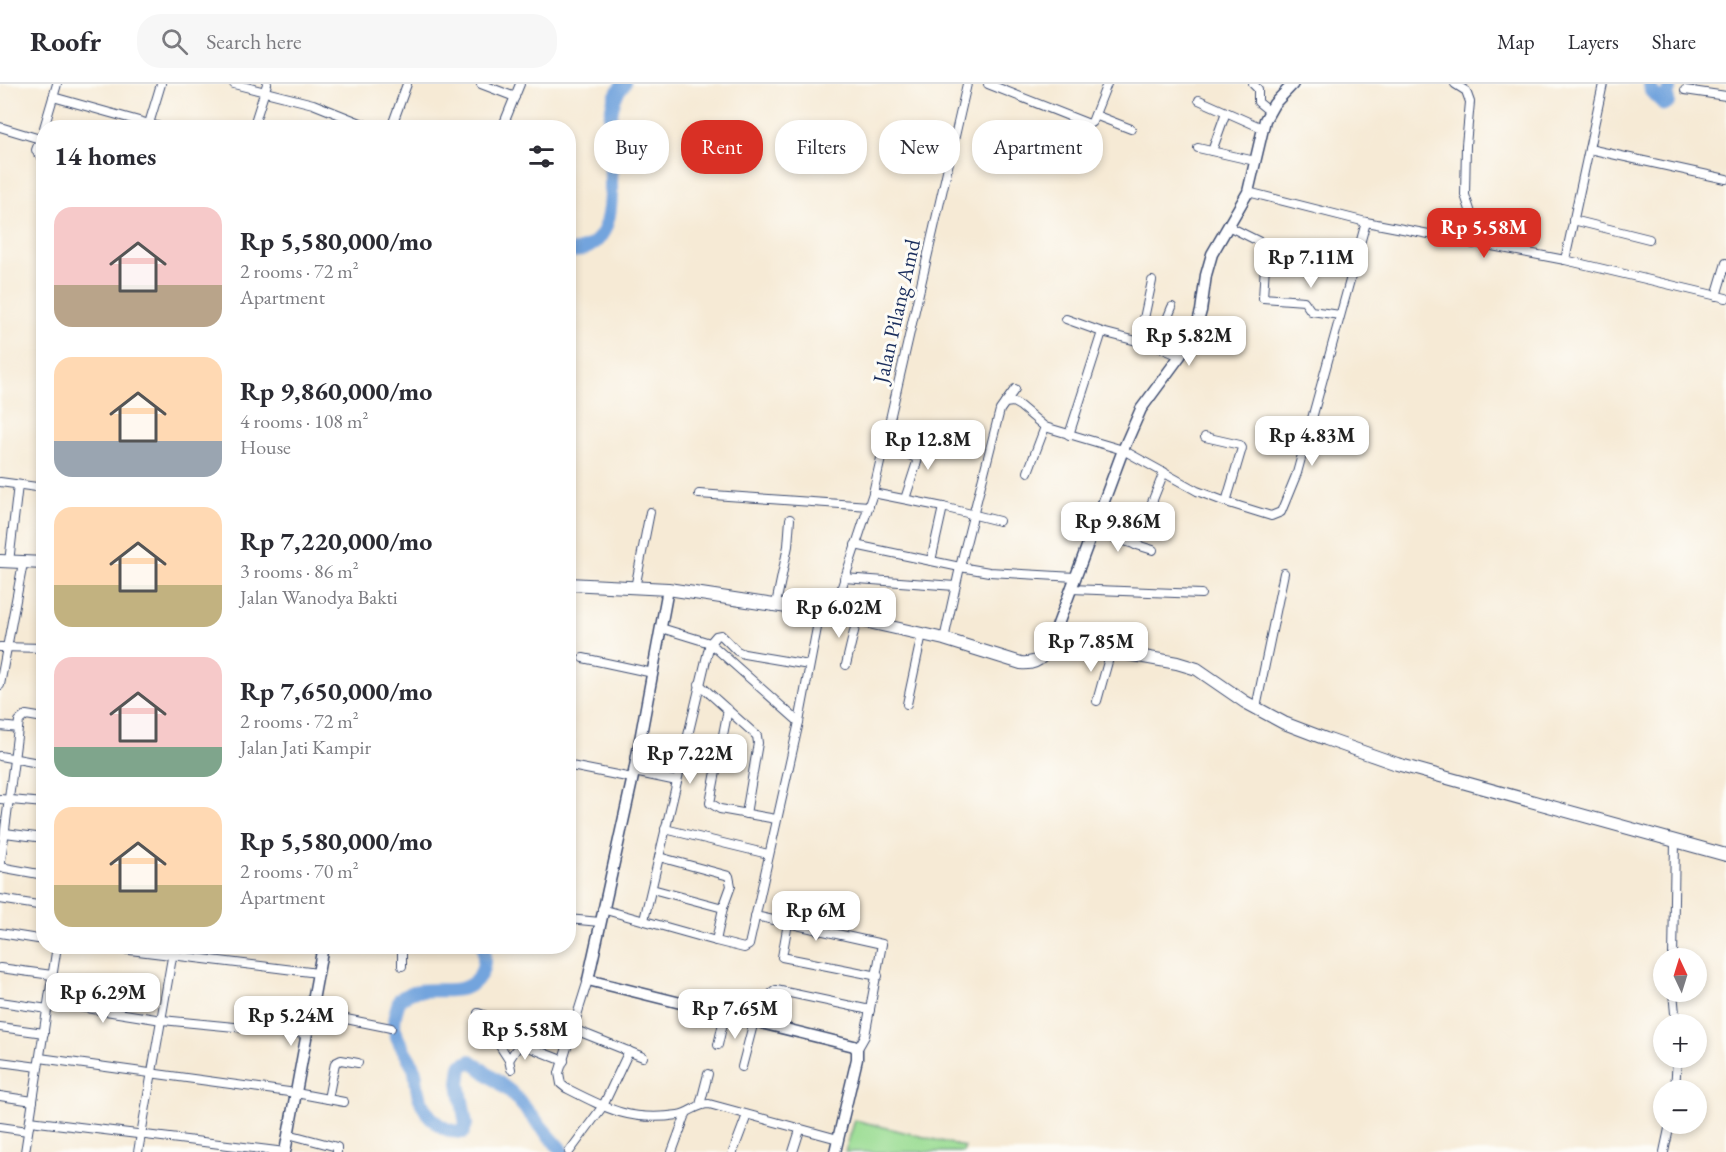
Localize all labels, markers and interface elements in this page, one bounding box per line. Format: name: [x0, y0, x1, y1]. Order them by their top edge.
search box: [137, 14, 557, 68]
text: Roofr: [30, 23, 101, 59]
icon: search: [158, 25, 191, 58]
text: Search here: [206, 27, 302, 56]
text: Map: [1497, 28, 1535, 55]
text: Layers: [1568, 28, 1619, 55]
text: Share: [1652, 28, 1696, 55]
chip: Buy: [594, 120, 669, 174]
chip: Rent: [681, 120, 763, 174]
chip: Filters: [775, 120, 867, 174]
chip: New: [879, 120, 960, 174]
chip: Apartment: [972, 120, 1103, 174]
text: 14 homes: [54, 139, 156, 173]
icon: filters: [525, 140, 558, 173]
pin: Rp 5.58M: [1422, 208, 1546, 259]
text: Rp 5.58M: [1441, 214, 1527, 240]
text: Rp 5,580,000/mo: [240, 224, 432, 258]
icon: home: [102, 231, 174, 303]
street label: Jalan Pilang Amd: [865, 235, 927, 388]
pin: Rp 7.11M: [1249, 238, 1373, 289]
text: Rp 7.11M: [1268, 244, 1354, 270]
text: 2 rooms · 72 m²: [240, 258, 359, 284]
text: Apartment: [240, 284, 325, 310]
pin: Rp 5.82M: [1127, 316, 1251, 367]
text: Rp 5.82M: [1146, 322, 1232, 348]
text: Rp 9,860,000/mo: [240, 374, 432, 408]
icon: home: [102, 381, 174, 453]
text: 4 rooms · 108 m²: [240, 408, 368, 434]
pin: Rp 4.83M: [1250, 416, 1374, 467]
pin: Rp 12.8M: [866, 420, 990, 471]
text: Rp 4.83M: [1269, 422, 1355, 448]
text: Rp 12.8M: [885, 426, 971, 452]
text: House: [240, 434, 291, 460]
pin: Rp 9.86M: [1056, 502, 1180, 553]
text: Rp 9.86M: [1075, 508, 1161, 534]
text: Rp 7,220,000/mo: [240, 524, 432, 558]
icon: home: [102, 531, 174, 603]
text: 3 rooms · 86 m²: [240, 558, 359, 584]
text: Jalan Wanodya Bakti: [240, 584, 398, 610]
pin: Rp 6.02M: [777, 588, 901, 639]
text: Rp 6.02M: [796, 594, 882, 620]
pin: Rp 7.85M: [1029, 622, 1153, 673]
text: Rp 7.85M: [1048, 628, 1134, 654]
text: Rp 7,650,000/mo: [240, 674, 432, 708]
icon: home: [102, 681, 174, 753]
text: 2 rooms · 72 m²: [240, 708, 359, 734]
text: Jalan Jati Kampir: [240, 734, 371, 760]
pin: Rp 7.22M: [628, 734, 752, 785]
text: Rp 7.22M: [647, 740, 733, 766]
text: Rp 5,580,000/mo: [240, 824, 432, 858]
icon: home: [102, 831, 174, 903]
text: 2 rooms · 70 m²: [240, 858, 359, 884]
text: Apartment: [240, 884, 325, 910]
pin: Rp 6M: [774, 891, 858, 942]
text: Rp 6M: [786, 897, 846, 923]
north arrow: [1653, 948, 1707, 1002]
map controls: [1653, 948, 1707, 1134]
pin: Rp 6.29M: [41, 973, 165, 1024]
text: Rp 6.29M: [60, 979, 146, 1005]
pin: Rp 7.65M: [673, 989, 797, 1040]
text: Rp 7.65M: [692, 995, 778, 1021]
pin: Rp 5.24M: [229, 996, 353, 1047]
text: Rp 5.24M: [248, 1002, 334, 1028]
pin: Rp 5.58M: [463, 1010, 587, 1061]
button: +: [1653, 1014, 1707, 1068]
text: Rp 5.58M: [482, 1016, 568, 1042]
button: −: [1653, 1080, 1707, 1134]

